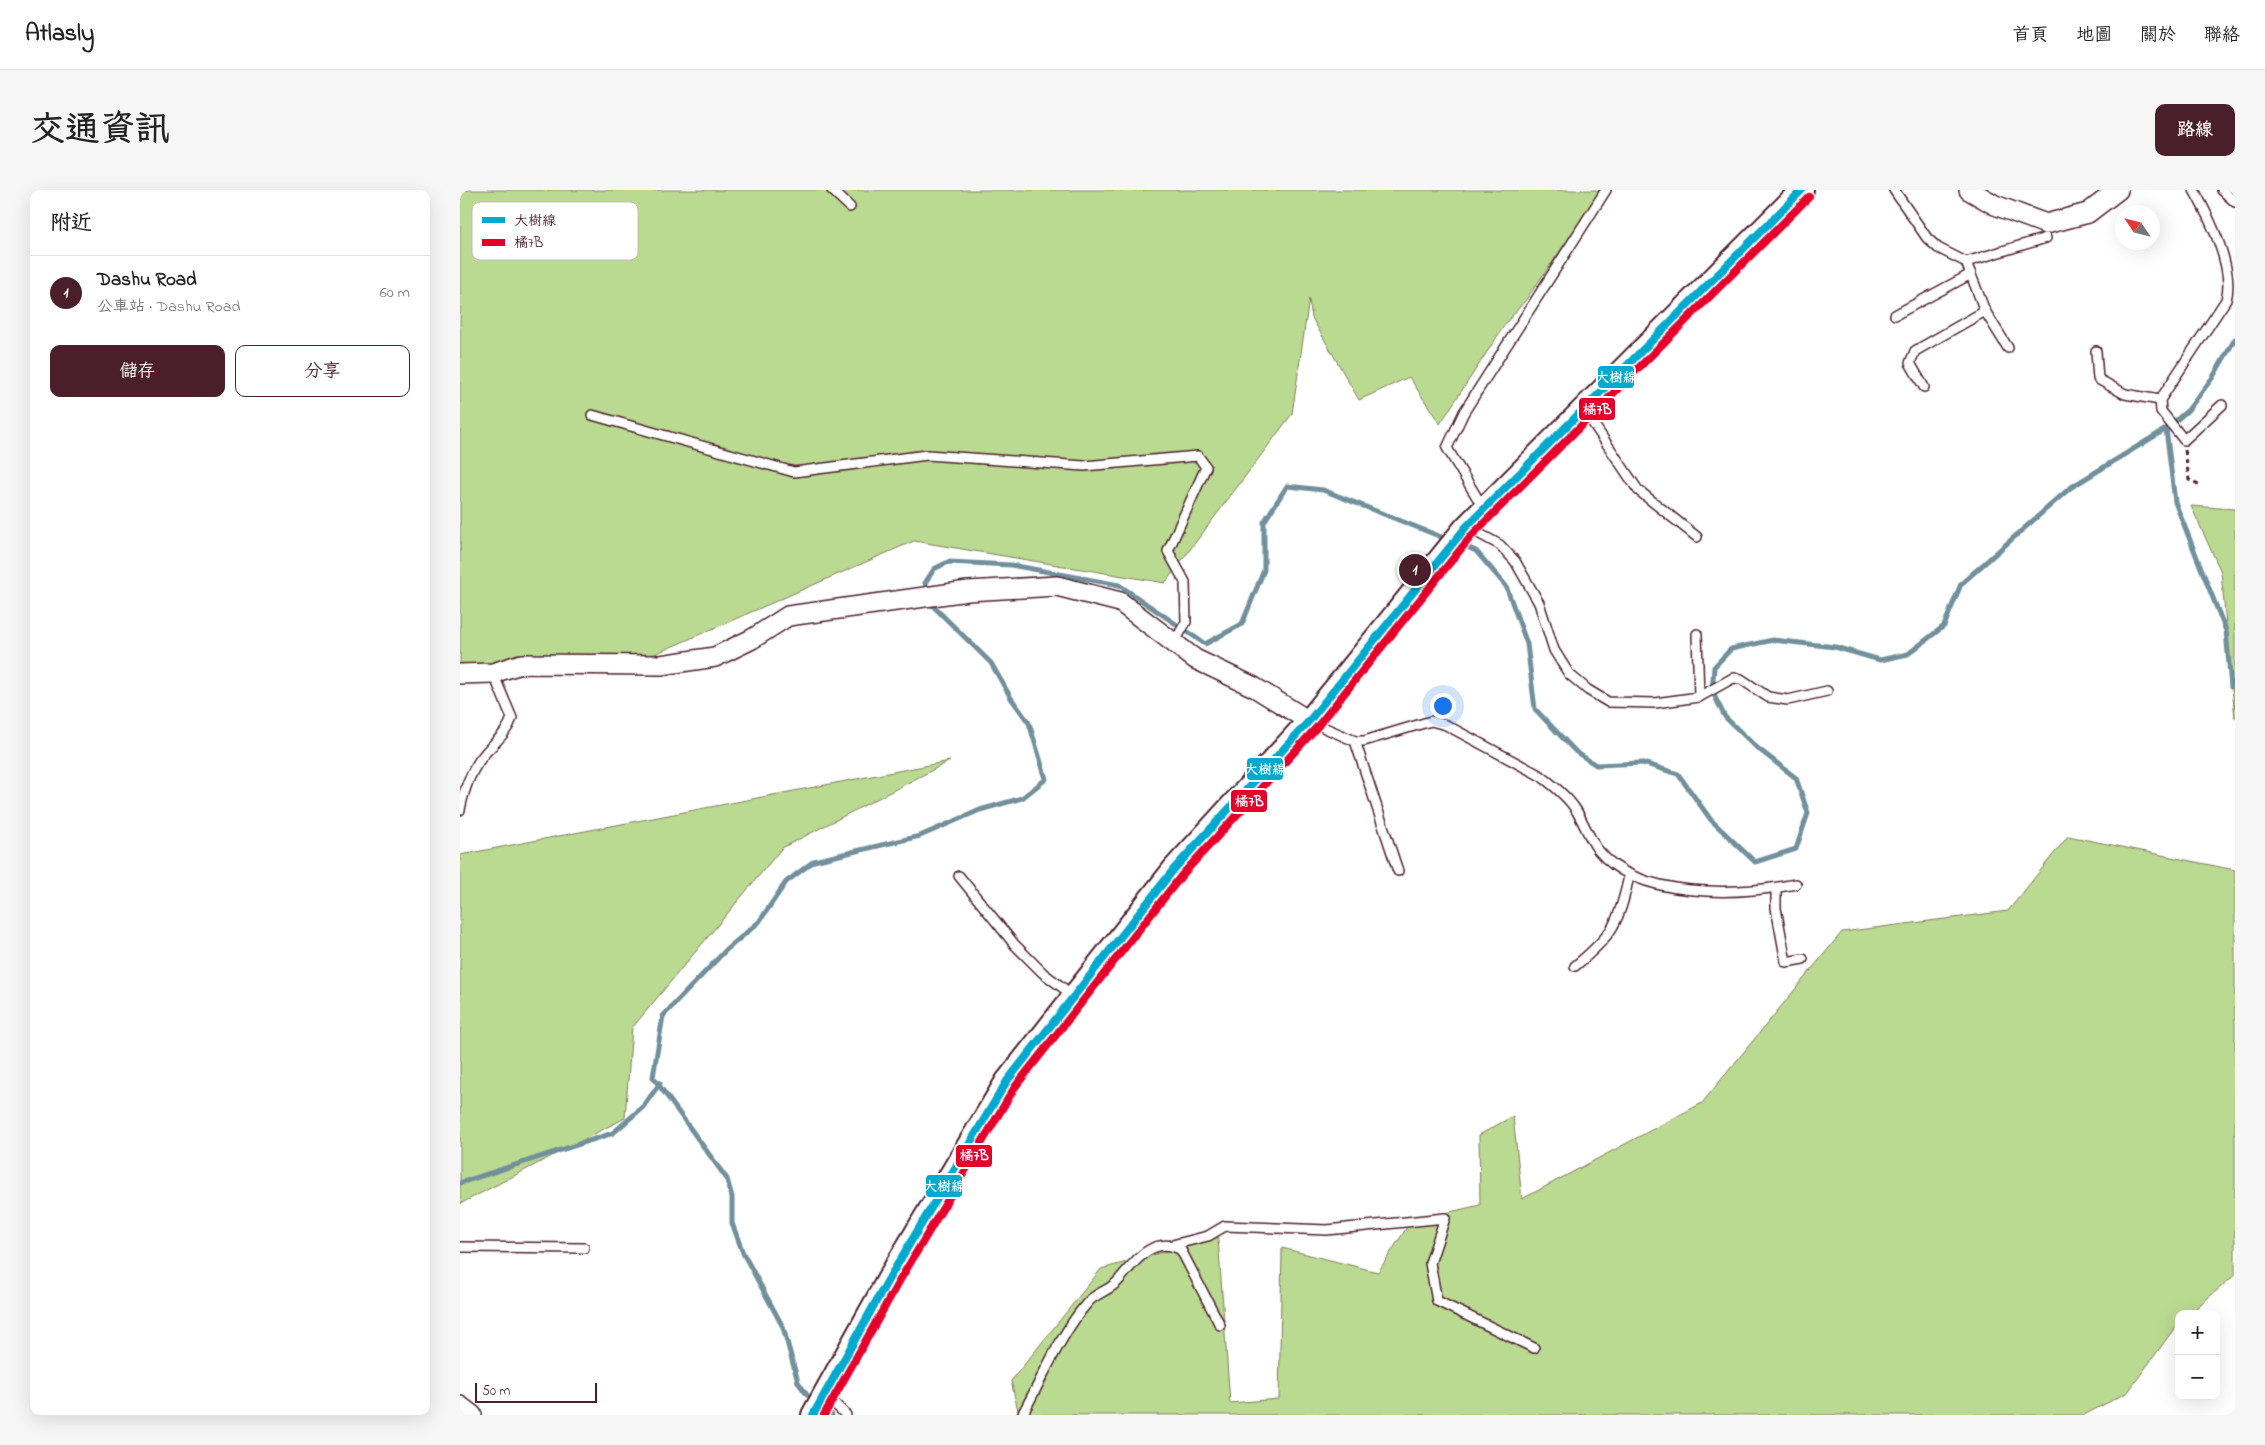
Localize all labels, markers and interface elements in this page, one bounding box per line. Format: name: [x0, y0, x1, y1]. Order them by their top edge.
text: Atlasly: [25, 17, 94, 52]
text: 首頁: [2012, 23, 2048, 49]
text: 地圖: [2076, 23, 2112, 49]
text: 關於: [2140, 23, 2176, 49]
text: 聯絡: [2204, 23, 2240, 49]
button: 路線: [2155, 104, 2235, 156]
text: 交通資訊: [30, 106, 170, 157]
legend: [472, 202, 638, 260]
north arrow: [2115, 205, 2160, 250]
text: 附近: [50, 209, 92, 239]
text: 大樹線: [514, 211, 556, 232]
text: 橘7B: [514, 233, 543, 254]
text: Dashu Road: [97, 267, 197, 294]
text: 1: [63, 281, 69, 305]
text: 60 m: [380, 281, 410, 305]
text: 公車站 · Dashu Road: [97, 295, 240, 319]
button: 儲存: [50, 345, 225, 397]
button: 分享: [235, 345, 410, 397]
line badge: 大樹線: [1597, 365, 1635, 389]
text: 大樹線: [1595, 368, 1637, 389]
line badge: 橘7B: [1578, 397, 1616, 421]
text: 橘7B: [1582, 400, 1612, 421]
pin: 1: [1399, 551, 1431, 589]
your location: [1430, 693, 1456, 719]
line badge: 大樹線: [1246, 757, 1284, 781]
text: 大樹線: [1244, 760, 1286, 781]
line badge: 橘7B: [1230, 789, 1268, 813]
text: 橘7B: [1234, 792, 1264, 813]
line badge: 橘7B: [955, 1144, 993, 1168]
text: 橘7B: [959, 1146, 989, 1167]
line badge: 大樹線: [925, 1174, 963, 1198]
text: 大樹線: [923, 1177, 965, 1198]
map controls: [2175, 1310, 2220, 1400]
button: +: [2175, 1310, 2220, 1355]
button: −: [2175, 1355, 2220, 1400]
scale bar: [475, 1380, 598, 1403]
text: 50 m: [482, 1381, 510, 1402]

